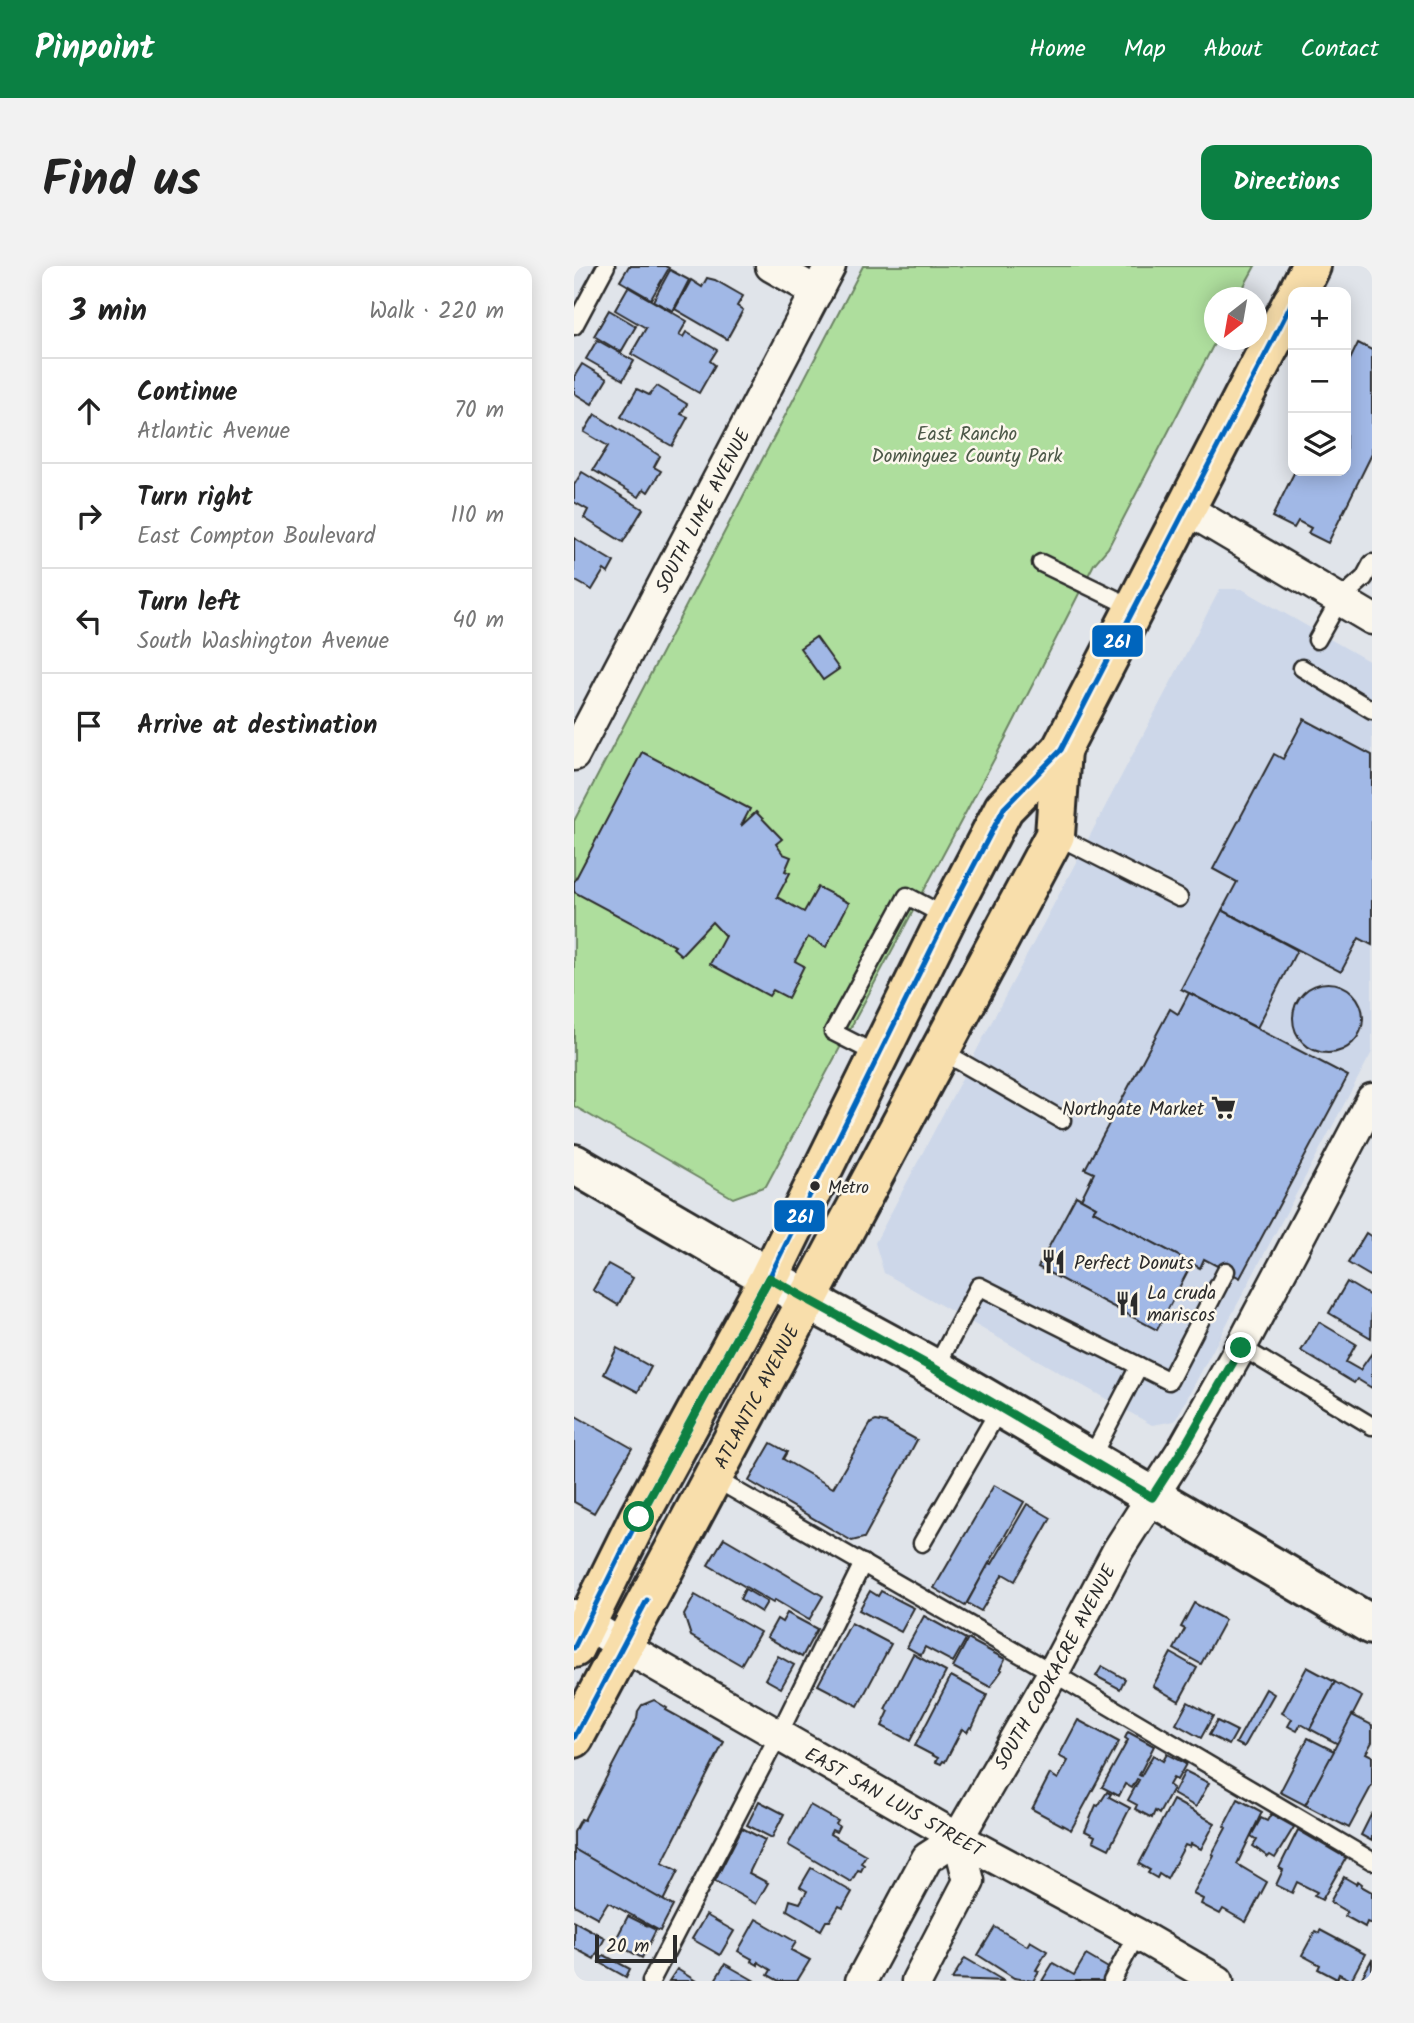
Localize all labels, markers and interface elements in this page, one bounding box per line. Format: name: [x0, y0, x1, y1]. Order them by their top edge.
text: Pinpoint: [35, 23, 155, 76]
text: Home: [1029, 30, 1086, 69]
text: Map: [1124, 30, 1166, 69]
text: About: [1204, 30, 1262, 69]
text: Contact: [1300, 30, 1379, 69]
text: Find us: [42, 143, 200, 221]
button: Directions: [1201, 145, 1372, 220]
north arrow: [1204, 287, 1267, 350]
map controls: [1288, 287, 1351, 476]
button: +: [1288, 287, 1351, 350]
text: 3 min: [70, 288, 147, 336]
text: Walk · 220 m: [369, 294, 504, 330]
button: −: [1288, 350, 1351, 413]
text: Continue: [137, 372, 238, 414]
icon: ahead: [70, 392, 108, 430]
text: 70 m: [454, 393, 504, 429]
button: layers: [1288, 413, 1351, 476]
text: Atlantic Avenue: [137, 414, 290, 450]
park label: East Rancho Dominguez County Park: [872, 420, 1063, 472]
street label: SOUTH LIME AVENUE: [648, 423, 760, 599]
text: Turn right: [137, 477, 253, 519]
icon: right: [70, 497, 108, 535]
text: 110 m: [451, 498, 504, 534]
text: East Compton Boulevard: [137, 519, 375, 555]
text: Turn left: [137, 582, 240, 624]
icon: left: [70, 602, 108, 640]
text: 40 m: [452, 603, 504, 639]
text: South Washington Avenue: [137, 624, 389, 660]
line badge: 261: [1091, 624, 1144, 658]
text: 261: [1103, 628, 1131, 658]
text: Arrive at destination: [137, 705, 377, 747]
icon: arrive: [70, 707, 108, 745]
supermarket icon: Northgate Market: [1210, 1094, 1238, 1122]
place label: Northgate Market: [1062, 1095, 1205, 1125]
place label: Metro: [828, 1175, 869, 1202]
marker: Metro: [808, 1179, 822, 1193]
line badge: 261: [773, 1199, 826, 1233]
text: 261: [786, 1203, 814, 1233]
restaurant icon: Perfect Donuts: [1040, 1248, 1068, 1276]
place label: Perfect Donuts: [1074, 1249, 1194, 1279]
place label: La cruda mariscos: [1147, 1279, 1216, 1331]
restaurant icon: La cruda mariscos: [1113, 1289, 1141, 1317]
street label: ATLANTIC AVENUE: [707, 1319, 809, 1475]
route end: [1225, 1332, 1256, 1363]
route start: [623, 1501, 654, 1532]
street label: SOUTH COOKACRE AVENUE: [987, 1559, 1125, 1776]
street label: EAST SAN LUIS STREET: [799, 1740, 990, 1867]
scale bar: [595, 1932, 677, 1964]
text: 20 m: [606, 1932, 649, 1962]

